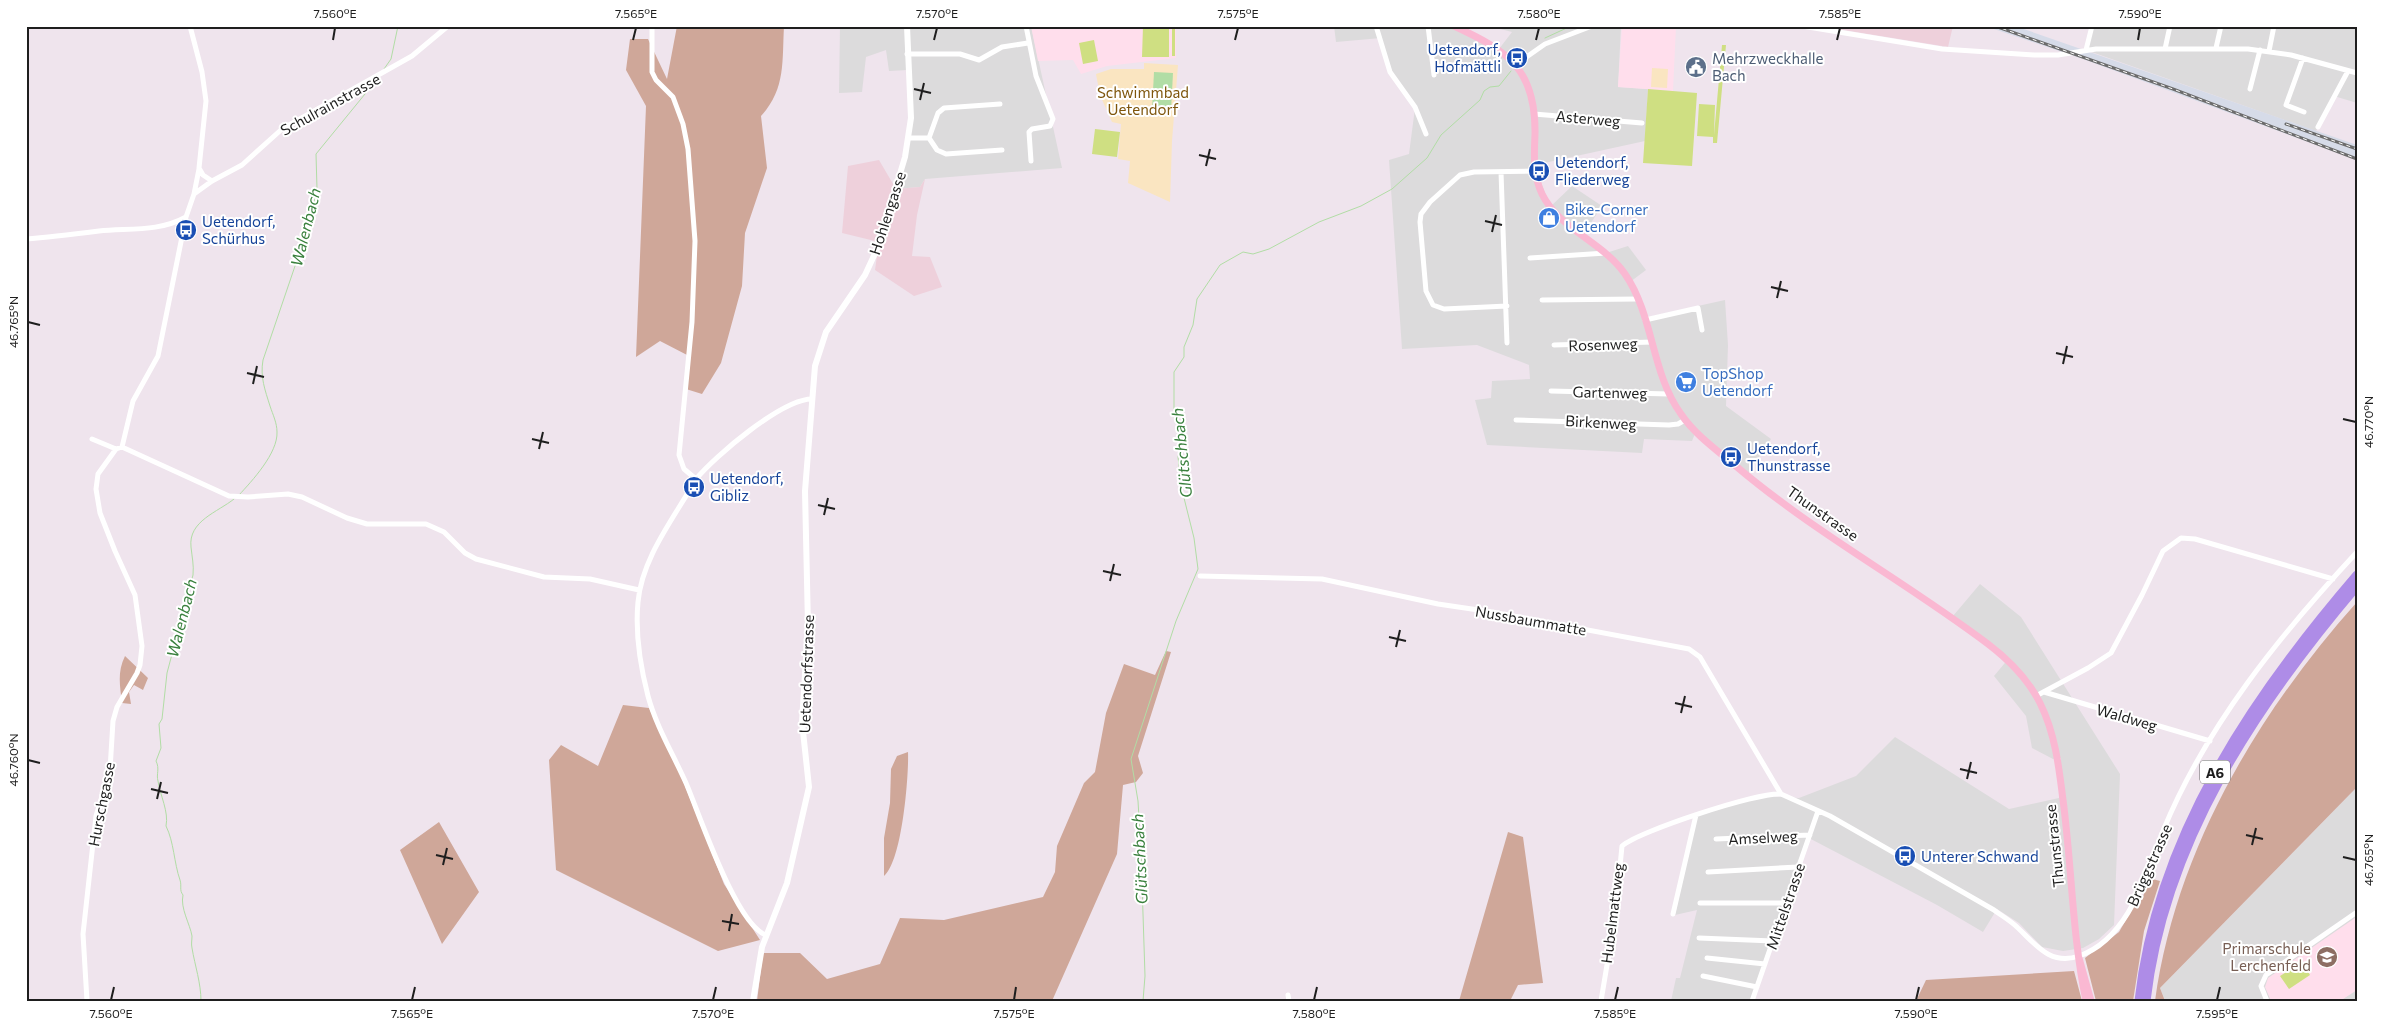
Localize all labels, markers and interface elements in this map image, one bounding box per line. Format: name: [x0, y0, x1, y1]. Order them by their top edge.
text: 7.560°E: [313, 6, 357, 20]
text: 7.565°E: [615, 6, 657, 20]
text: 7.570°E: [916, 6, 958, 20]
text: 7.575°E: [1217, 6, 1259, 20]
text: 7.580°E: [1517, 6, 1561, 20]
text: 7.585°E: [1819, 6, 1861, 20]
text: 7.590°E: [2118, 6, 2162, 20]
place label: Uetendorf, Hofmättli: [1427, 40, 1501, 75]
bus stop icon: Uetendorf, Hofmättli: [1505, 46, 1529, 70]
place label: Mehrzweckhalle Bach: [1712, 49, 1824, 84]
public building icon: Mehrzweckhalle Bach: [1684, 55, 1708, 79]
street label: Schulrainstrasse: [277, 69, 383, 139]
park label: Schwimmbad Uetendorf: [1097, 83, 1189, 118]
street label: Asterweg: [1555, 106, 1621, 130]
place label: Uetendorf, Fliederweg: [1555, 153, 1630, 188]
bus stop icon: Uetendorf, Fliederweg: [1527, 159, 1551, 183]
street label: Hohlengasse: [865, 169, 909, 257]
water label: Walenbach: [286, 186, 324, 268]
place label: Bike-Corner Uetendorf: [1565, 200, 1648, 235]
shop icon: Bike-Corner Uetendorf: [1537, 206, 1561, 230]
place label: Uetendorf, Schürhus: [202, 212, 276, 247]
bus stop icon: Uetendorf, Schürhus: [174, 218, 198, 242]
text: 46.765°N: [6, 296, 20, 348]
street label: Rosenweg: [1568, 334, 1638, 354]
place label: TopShop Uetendorf: [1702, 364, 1773, 399]
supermarket icon: TopShop Uetendorf: [1674, 370, 1698, 394]
street label: Gartenweg: [1572, 382, 1648, 402]
text: 46.770°N: [2361, 396, 2375, 448]
water label: Glütschbach: [1167, 407, 1195, 499]
street label: Birkenweg: [1565, 411, 1637, 433]
place label: Uetendorf, Thunstrasse: [1747, 439, 1830, 474]
bus stop icon: Uetendorf, Thunstrasse: [1719, 445, 1743, 469]
place label: Uetendorf, Gibliz: [710, 469, 784, 504]
bus stop icon: Uetendorf, Gibliz: [682, 475, 706, 499]
street label: Thunstrasse: [1784, 482, 1862, 544]
water label: Walenbach: [162, 577, 200, 659]
street label: Nussbaummatte: [1474, 601, 1588, 639]
street label: Uetendorfstrasse: [795, 614, 817, 734]
street label: Waldweg: [2094, 700, 2160, 734]
text: 46.760°N: [6, 733, 20, 787]
street label: Hurschgasse: [84, 760, 118, 848]
road number: A6: [2200, 760, 2230, 784]
street label: Thunstrasse: [2041, 804, 2067, 888]
water label: Glütschbach: [1127, 813, 1151, 905]
street label: Brüggstrasse: [2123, 821, 2175, 909]
street label: Amselweg: [1728, 826, 1798, 848]
text: 46.765°N: [2361, 834, 2375, 886]
bus stop icon: Unterer Schwand: [1893, 844, 1917, 868]
place label: Unterer Schwand: [1921, 847, 2039, 865]
street label: Mittelstrasse: [1762, 860, 1808, 952]
street label: Hubelmattweg: [1597, 862, 1627, 964]
place label: Primarschule Lerchenfeld: [2222, 939, 2311, 974]
school or university icon: Primarschule Lerchenfeld: [2315, 945, 2339, 969]
text: 7.560°E: [89, 1006, 133, 1020]
text: 7.565°E: [391, 1006, 433, 1020]
text: 7.570°E: [692, 1006, 734, 1020]
text: 7.575°E: [993, 1006, 1035, 1020]
text: 7.580°E: [1292, 1006, 1336, 1020]
text: 7.585°E: [1594, 1006, 1636, 1020]
text: 7.590°E: [1894, 1006, 1938, 1020]
text: 7.595°E: [2196, 1006, 2238, 1020]

